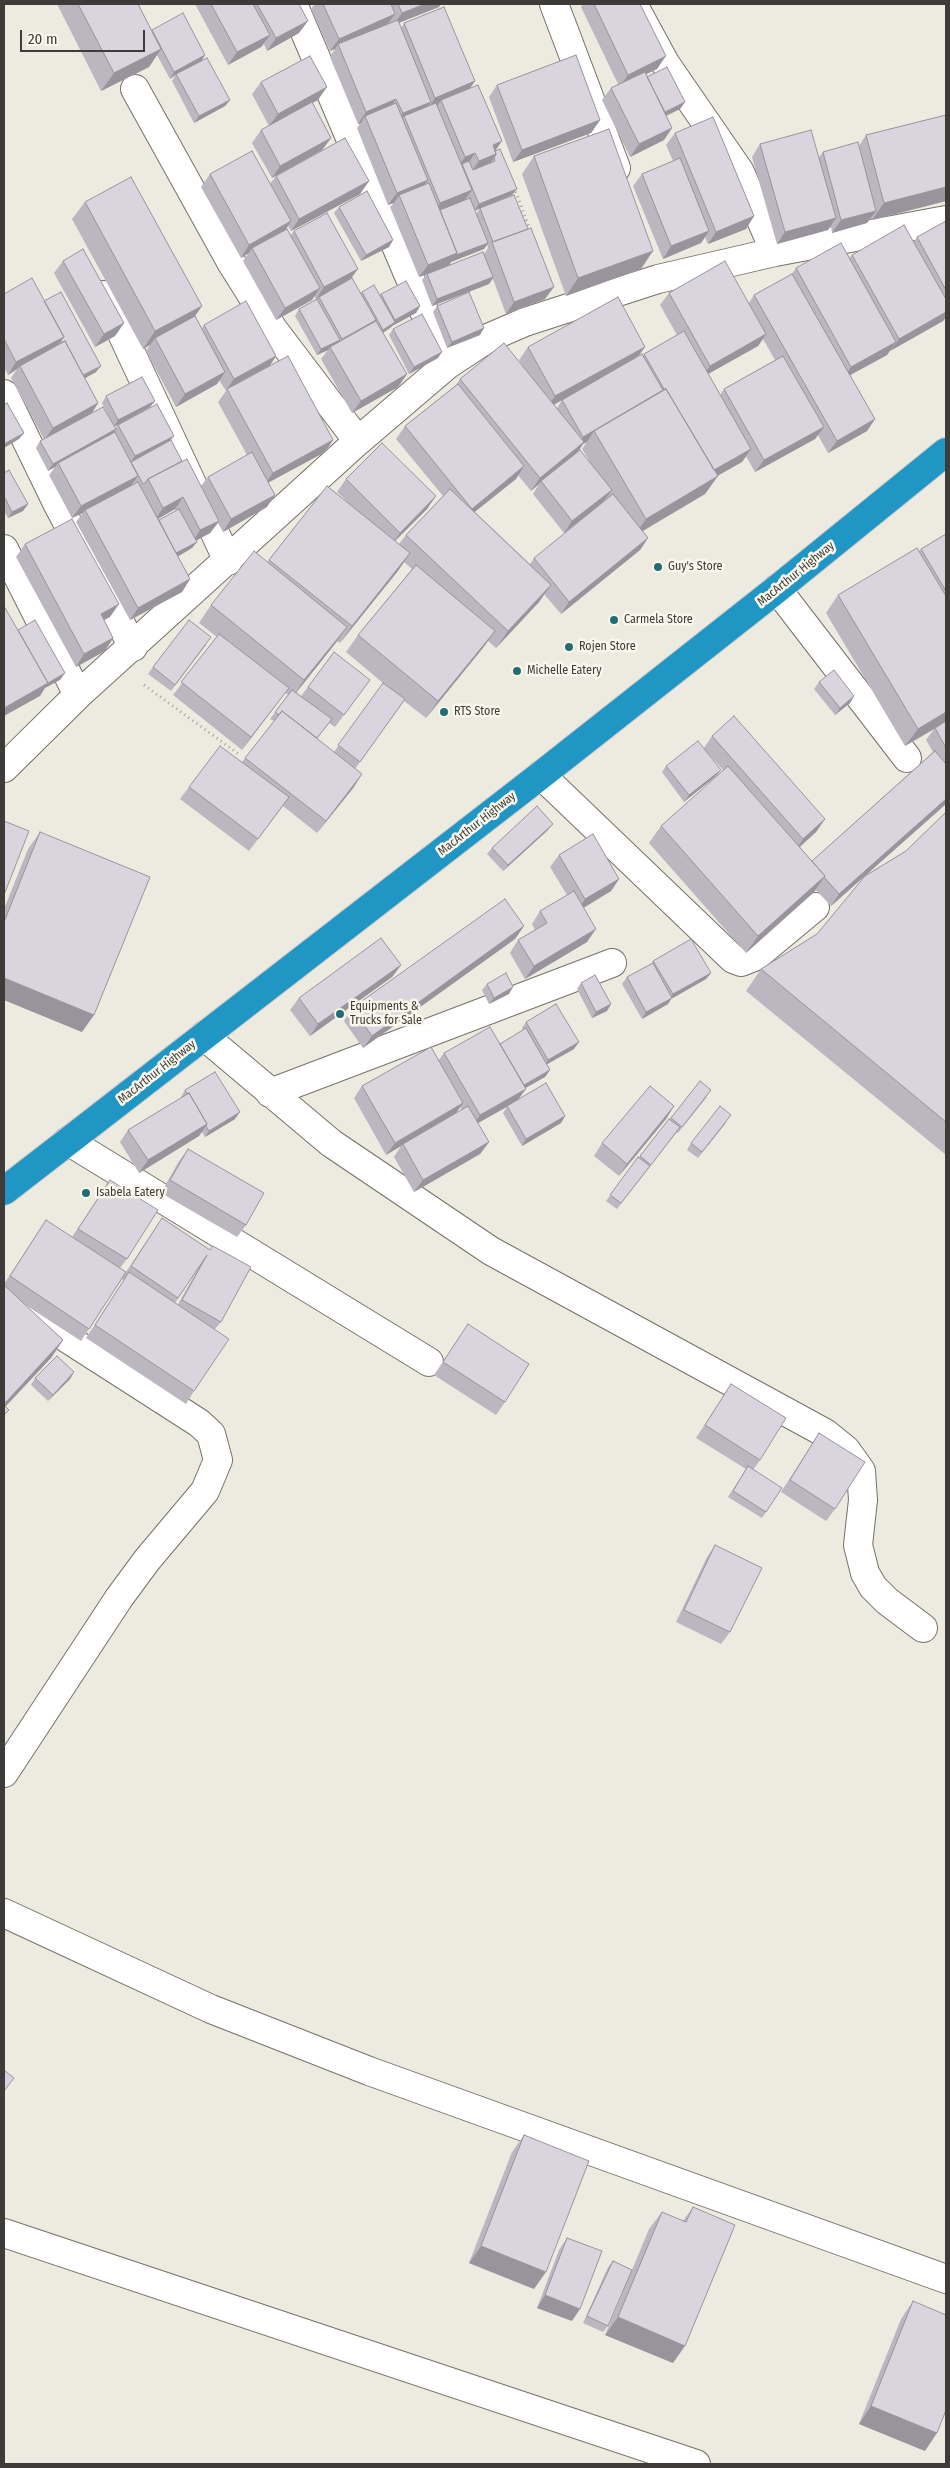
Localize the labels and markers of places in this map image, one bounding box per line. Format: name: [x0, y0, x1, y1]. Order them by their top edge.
place label: Guy's Store: [668, 560, 723, 574]
marker: Guy's Store: [652, 561, 664, 573]
place label: Carmela Store: [624, 613, 693, 627]
marker: Carmela Store: [608, 614, 620, 626]
place label: Rojen Store: [579, 640, 636, 654]
marker: Rojen Store: [563, 641, 575, 653]
place label: Michelle Eatery: [527, 664, 602, 678]
marker: Michelle Eatery: [511, 665, 523, 677]
place label: RTS Store: [454, 705, 500, 719]
marker: RTS Store: [438, 706, 450, 718]
place label: Equipments & Trucks for Sale: [350, 1000, 422, 1028]
marker: Equipments & Trucks for Sale: [334, 1008, 346, 1020]
place label: Isabela Eatery: [96, 1186, 165, 1200]
marker: Isabela Eatery: [80, 1187, 92, 1199]

